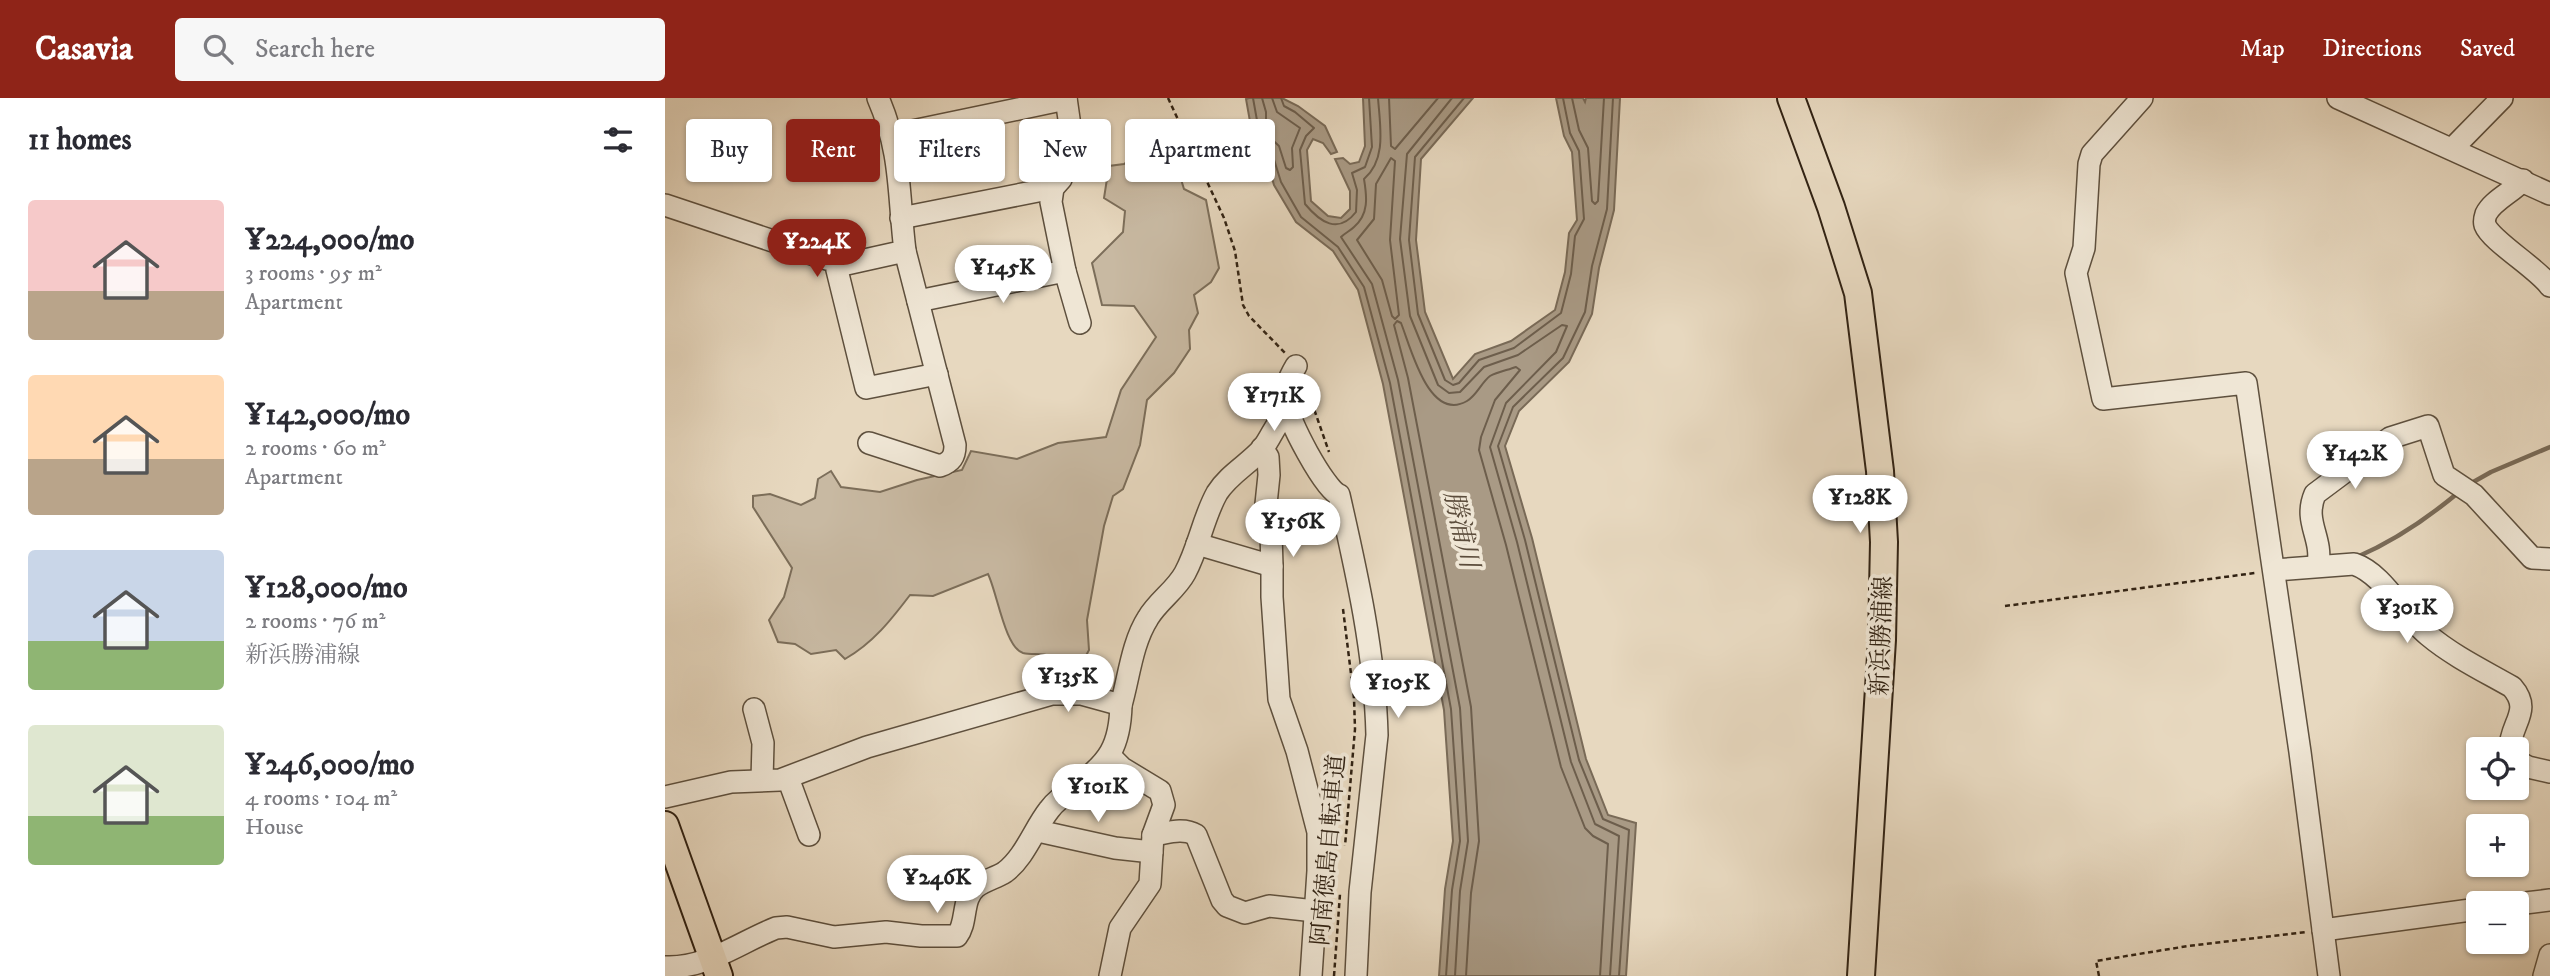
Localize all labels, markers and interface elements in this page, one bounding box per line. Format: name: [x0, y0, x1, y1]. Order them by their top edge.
search box: [175, 18, 665, 81]
text: Casavia: [35, 29, 133, 70]
icon: search: [199, 30, 237, 68]
text: Search here: [255, 33, 375, 66]
text: Map: [2240, 34, 2285, 64]
text: Directions: [2323, 34, 2422, 64]
text: Saved: [2460, 34, 2515, 64]
chip: Buy: [686, 119, 772, 182]
chip: Rent: [786, 119, 880, 182]
chip: Filters: [894, 119, 1005, 182]
chip: New: [1019, 119, 1111, 182]
chip: Apartment: [1125, 119, 1275, 182]
icon: filters: [599, 121, 637, 159]
text: 11 homes: [28, 122, 132, 159]
pin: ¥224K: [768, 220, 866, 279]
text: ¥224,000/mo: [245, 222, 414, 259]
text: ¥224K: [783, 227, 851, 256]
icon: home: [84, 228, 168, 312]
pin: ¥145K: [954, 246, 1052, 305]
text: ¥145K: [971, 253, 1035, 282]
text: 3 rooms · 95 m²: [245, 259, 382, 288]
text: Apartment: [245, 288, 343, 317]
pin: ¥171K: [1225, 374, 1323, 433]
text: ¥171K: [1244, 381, 1304, 410]
text: ¥142,000/mo: [245, 397, 410, 434]
icon: home: [84, 403, 168, 487]
pin: ¥142K: [2306, 432, 2404, 491]
text: 2 rooms · 60 m²: [245, 434, 386, 463]
text: ¥142K: [2323, 439, 2387, 468]
text: Apartment: [245, 463, 343, 492]
pin: ¥128K: [1811, 476, 1909, 535]
text: ¥128K: [1829, 483, 1891, 512]
water label: 勝浦川: [1436, 488, 1486, 574]
pin: ¥156K: [1244, 500, 1342, 559]
text: ¥156K: [1261, 507, 1325, 536]
text: ¥128,000/mo: [245, 570, 408, 607]
street label: 新浜勝浦線: [1865, 576, 1899, 697]
icon: home: [84, 578, 168, 662]
pin: ¥301K: [2358, 586, 2456, 645]
text: ¥301K: [2377, 593, 2437, 622]
text: 2 rooms · 76 m²: [245, 607, 385, 636]
text: 新浜勝浦線: [245, 641, 360, 670]
pin: ¥135K: [1019, 654, 1117, 714]
pin: ¥105K: [1349, 660, 1447, 720]
text: ¥135K: [1038, 662, 1098, 691]
text: ¥105K: [1366, 668, 1430, 697]
map controls: [2466, 737, 2529, 954]
button: locate: [2466, 737, 2529, 800]
text: ¥246,000/mo: [245, 747, 414, 784]
icon: home: [84, 753, 168, 837]
street label: 阿南徳島自転車道: [1306, 753, 1352, 947]
pin: ¥101K: [1049, 764, 1147, 824]
text: ¥101K: [1068, 772, 1128, 801]
text: 4 rooms · 104 m²: [245, 784, 397, 813]
text: House: [245, 813, 303, 842]
button: +: [2466, 814, 2529, 877]
pin: ¥246K: [888, 856, 986, 915]
text: ¥246K: [903, 863, 971, 892]
button: −: [2466, 891, 2529, 954]

